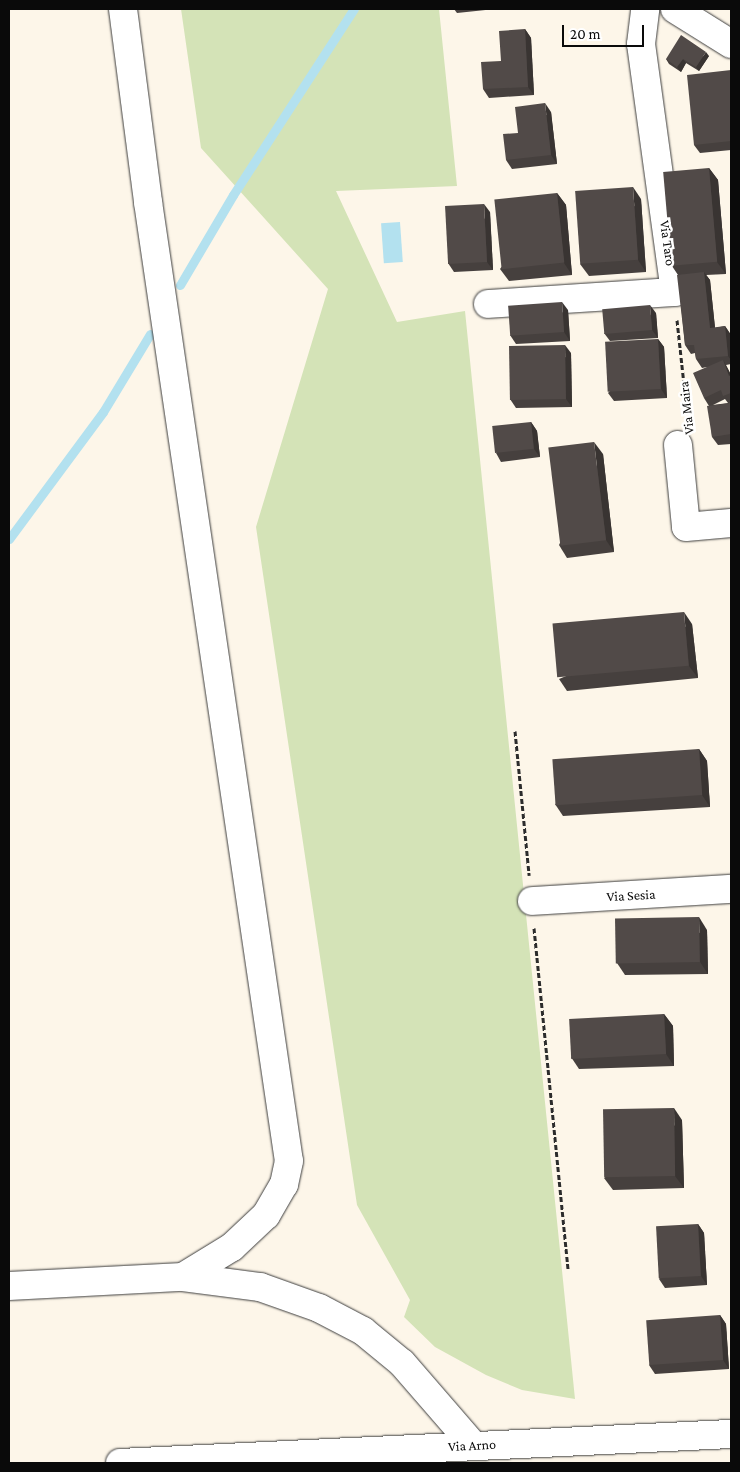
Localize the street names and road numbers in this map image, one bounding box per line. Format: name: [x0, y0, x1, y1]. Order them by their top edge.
street label: Via Taro: [656, 219, 680, 267]
street label: Via Maira: [675, 381, 697, 435]
street label: Via Sesia: [606, 885, 656, 905]
street label: Via Arno: [448, 1435, 496, 1455]

